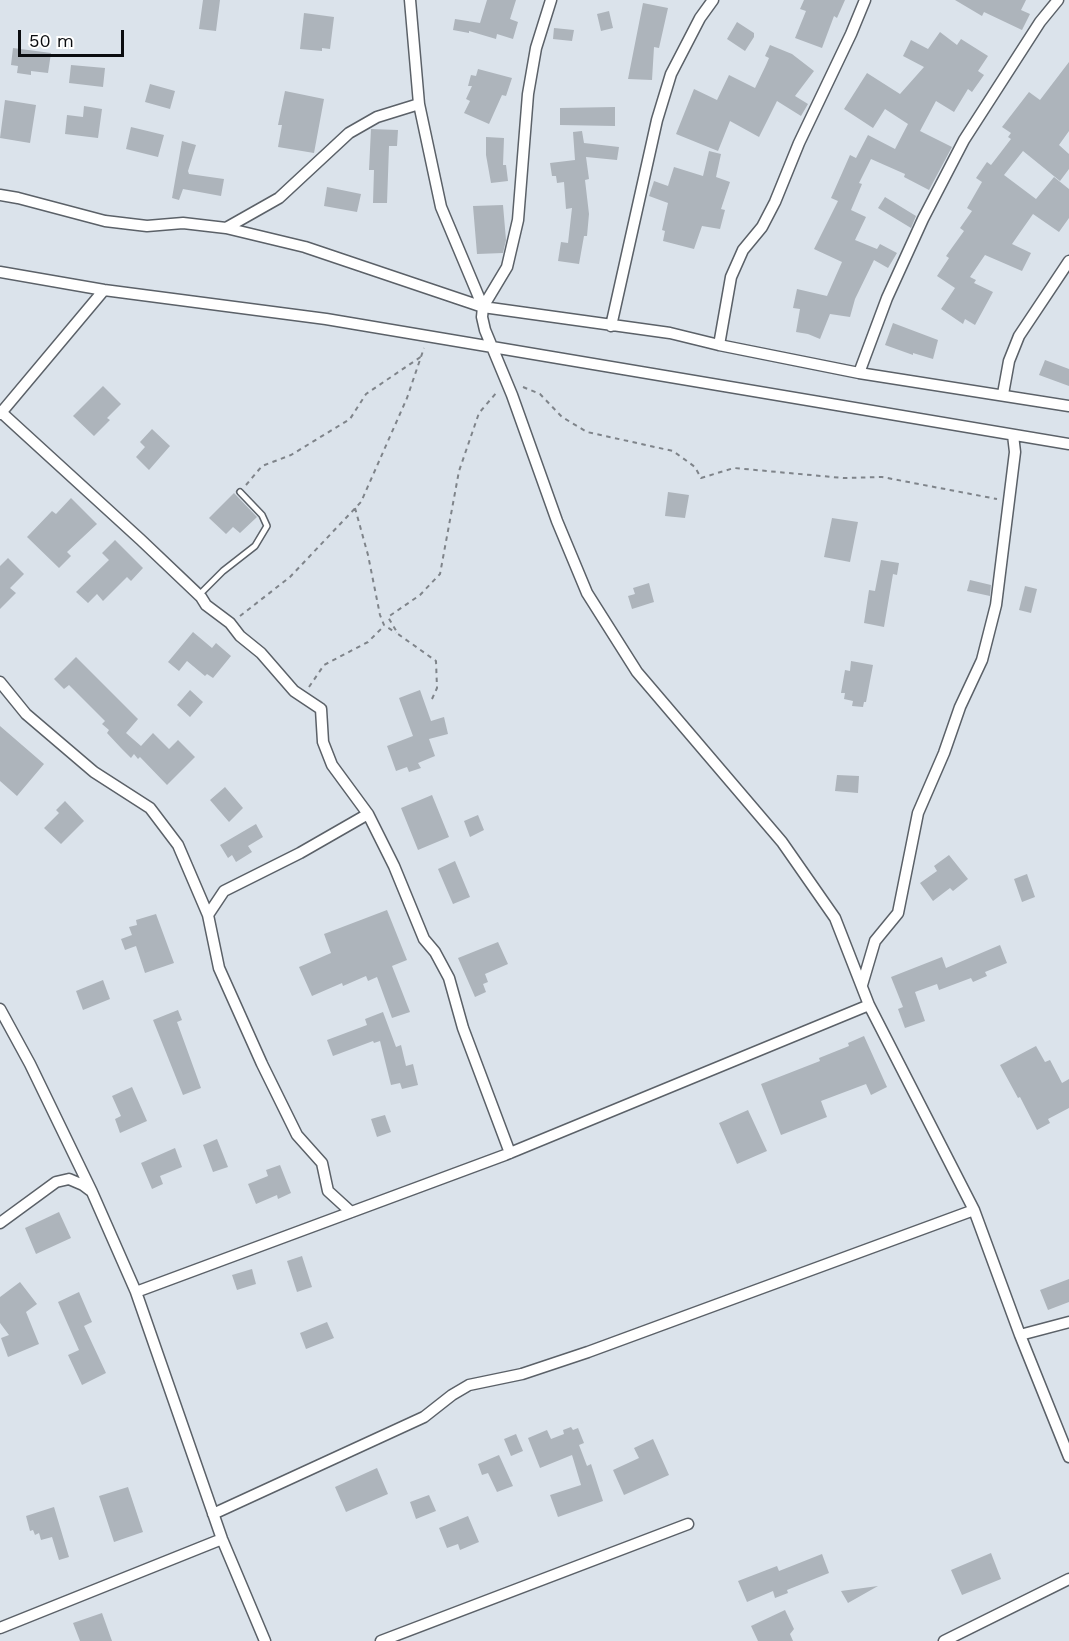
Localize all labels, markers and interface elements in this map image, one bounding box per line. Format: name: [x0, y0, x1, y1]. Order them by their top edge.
scale bar: [21, 18, 128, 56]
text: 50 m: [29, 30, 74, 51]

